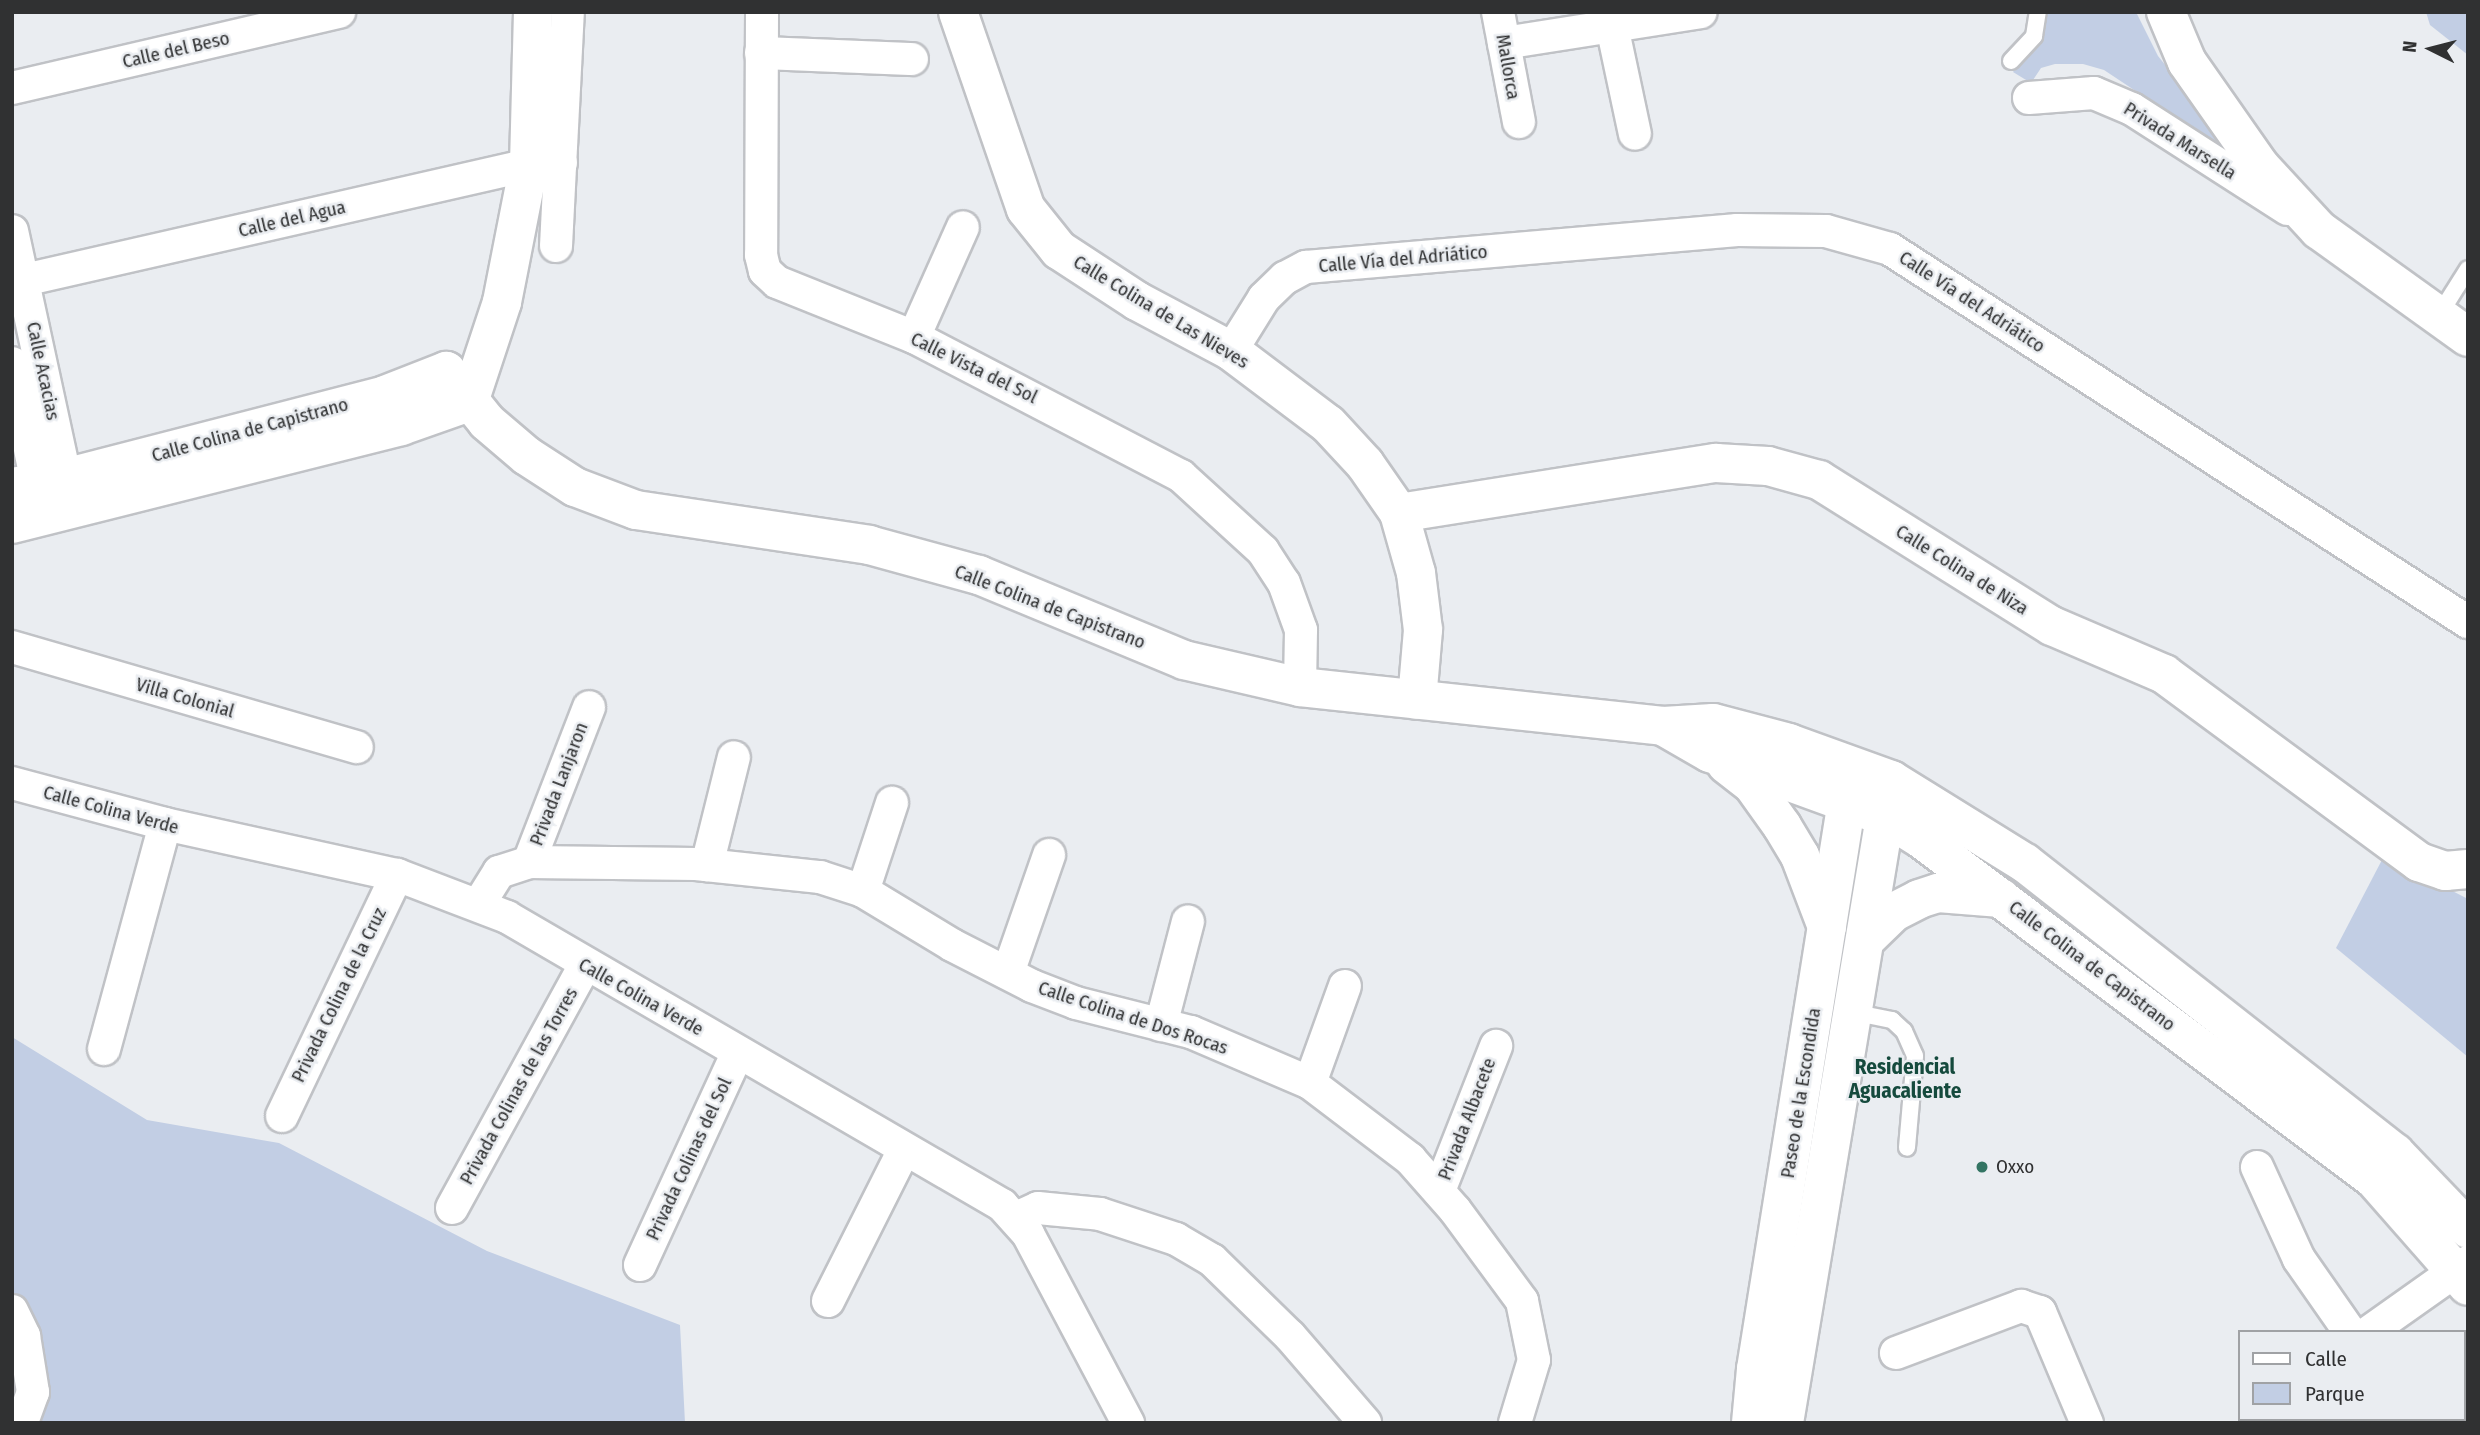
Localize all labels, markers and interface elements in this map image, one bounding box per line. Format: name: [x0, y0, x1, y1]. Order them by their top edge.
north arrow: [2396, 14, 2466, 84]
street label: Calle del Beso: [120, 27, 232, 73]
street label: Mallorca: [1491, 33, 1525, 101]
text: N: [2398, 40, 2422, 54]
street label: Privada Marsella: [2120, 97, 2240, 185]
street label: Calle del Agua: [236, 196, 348, 242]
street label: Calle Vía del Adriático: [1318, 240, 1488, 278]
street label: Calle Vía del Adriático: [1895, 246, 2049, 358]
street label: Calle Colina de Las Nieves: [1069, 251, 1253, 373]
street label: Calle Acacias: [21, 320, 65, 422]
street label: Calle Vista del Sol: [907, 327, 1041, 409]
street label: Calle Colina de Capistrano: [149, 393, 351, 467]
street label: Calle Colina de Niza: [1891, 520, 2033, 620]
street label: Calle Colina de Capistrano: [951, 560, 1149, 654]
street label: Villa Colonial: [133, 673, 237, 723]
street label: Privada Lanjaron: [525, 719, 593, 849]
street label: Calle Colina Verde: [41, 781, 181, 839]
street label: Calle Colina de Capistrano: [2004, 896, 2180, 1036]
street label: Privada Colina de la Cruz: [287, 904, 391, 1086]
street label: Calle Colina Verde: [574, 953, 708, 1041]
street label: Calle Colina de Dos Rocas: [1035, 977, 1231, 1059]
street label: Privada Colinas de las Torres: [455, 983, 583, 1189]
street label: Paseo de la Escondida: [1776, 1006, 1826, 1180]
district label: Residencial Aguacaliente: [1849, 1054, 1961, 1104]
street label: Privada Albacete: [1433, 1055, 1501, 1183]
street label: Privada Colinas del Sol: [641, 1074, 737, 1244]
place label: Oxxo: [1996, 1156, 2034, 1178]
marker: Oxxo: [1974, 1159, 1990, 1175]
legend: [2238, 1330, 2466, 1421]
text: Calle: [2305, 1346, 2347, 1372]
text: Parque: [2305, 1381, 2365, 1407]

